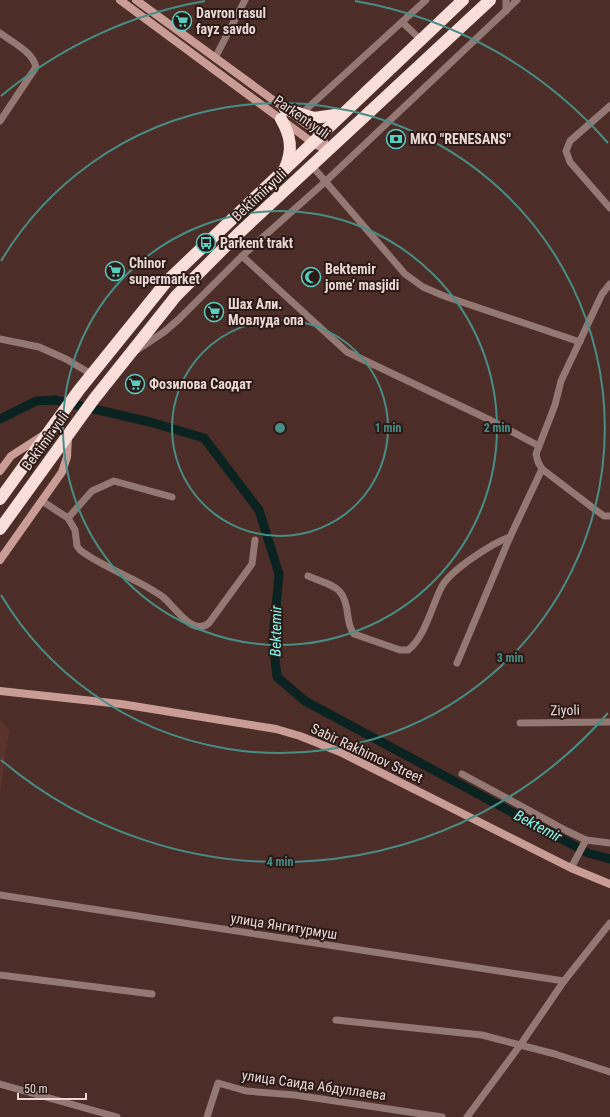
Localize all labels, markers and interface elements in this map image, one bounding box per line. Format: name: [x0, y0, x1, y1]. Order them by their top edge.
place label: Davron rasul fayz savdo: [196, 5, 266, 37]
supermarket icon: Davron rasul fayz savdo: [171, 10, 193, 32]
street label: Parkent yuli: [271, 92, 333, 142]
bank icon: MKO "RENESANS": [385, 128, 407, 150]
place label: MKO "RENESANS": [410, 131, 511, 147]
street label: Bektimir yuli: [229, 166, 289, 224]
bus stop icon: Parkent trakt: [195, 232, 217, 254]
place label: Parkent trakt: [220, 235, 293, 251]
place label: Chinor supermarket: [129, 255, 200, 287]
supermarket icon: Chinor supermarket: [104, 260, 126, 282]
place label: Bektemir jome’ masjidi: [324, 261, 399, 293]
mosque icon: Bektemir jome’ masjidi: [300, 266, 322, 288]
place label: Шах Али. Мовлуда опа: [228, 296, 304, 328]
supermarket icon: Шах Али. Мовлуда опа: [203, 301, 225, 323]
supermarket icon: Фозилова Саодат: [124, 373, 146, 395]
place label: Фозилова Саодат: [149, 376, 253, 392]
street label: Bektimir yuli: [19, 409, 71, 473]
centre of rings: [273, 421, 287, 435]
text: 1 min: [375, 421, 401, 435]
text: 2 min: [484, 421, 510, 435]
water label: Bektemir: [267, 605, 285, 657]
text: 3 min: [497, 651, 523, 665]
street label: Ziyoli: [550, 702, 580, 718]
street label: Sabir Rakhimov Street: [309, 720, 425, 786]
water label: Bektemir: [511, 806, 565, 846]
text: 4 min: [267, 855, 293, 869]
street label: улица Янгитурмуш: [229, 910, 339, 942]
street label: улица Саида Абдуллаева: [241, 1067, 387, 1103]
scale bar: [18, 1075, 86, 1101]
text: 50 m: [24, 1082, 48, 1096]

